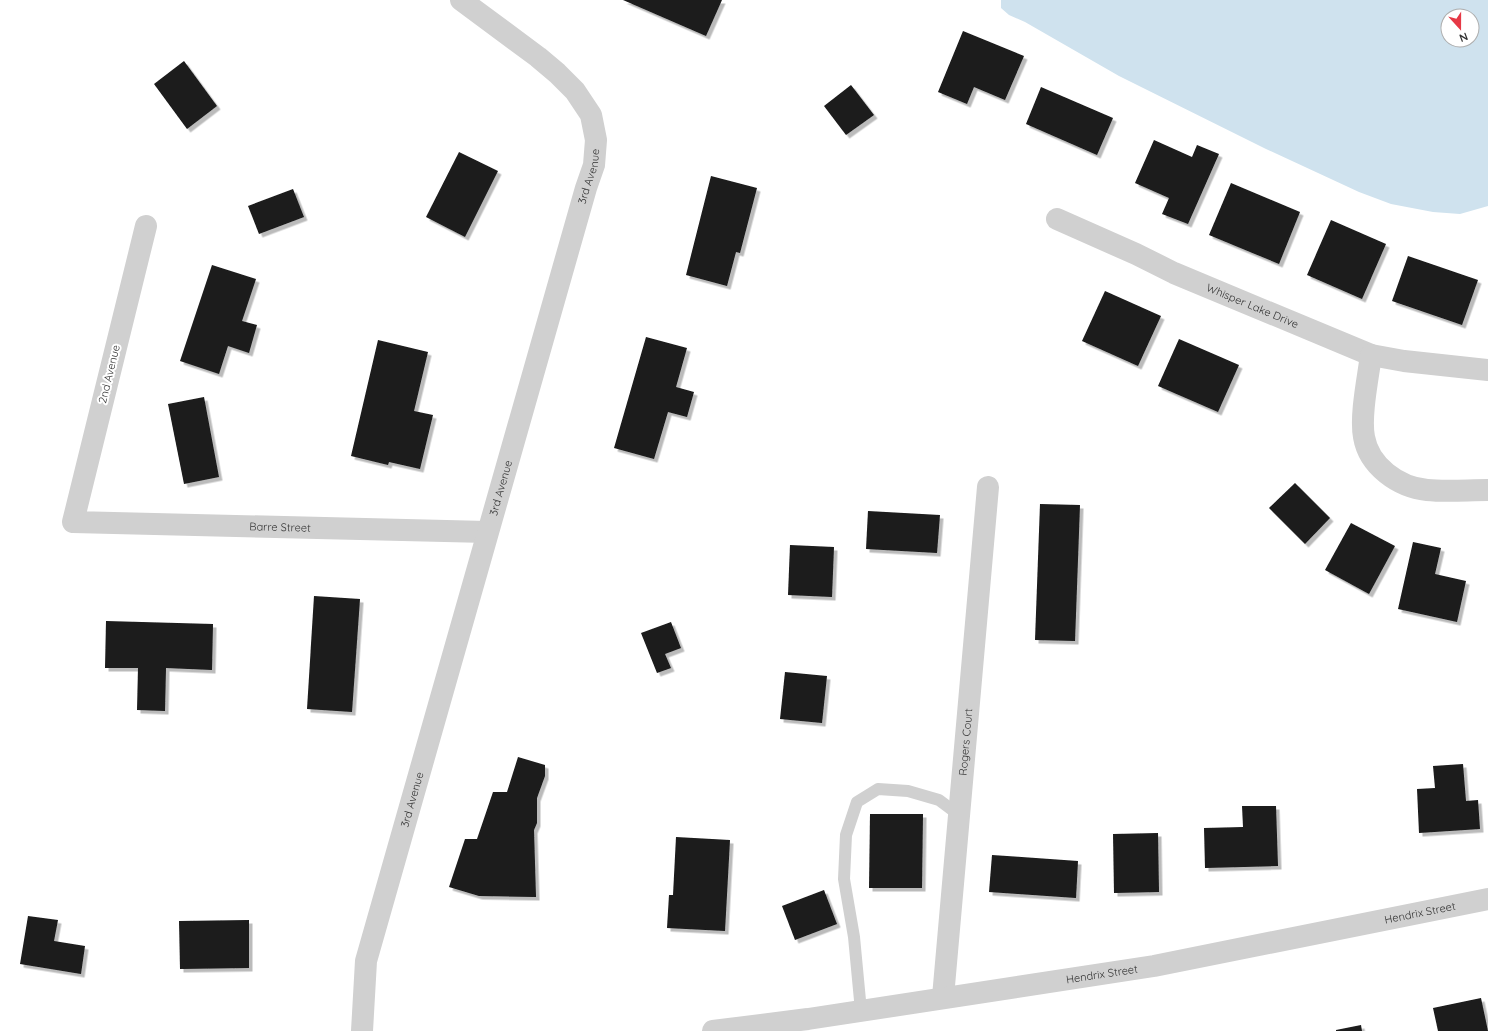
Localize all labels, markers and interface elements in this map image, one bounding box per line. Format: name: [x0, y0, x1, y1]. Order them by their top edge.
north arrow: [1440, 8, 1480, 48]
text: N: [1457, 29, 1470, 45]
street label: 3rd Avenue: [575, 148, 602, 206]
street label: Whisper Lake Drive: [1204, 280, 1301, 331]
street label: 2nd Avenue: [95, 343, 123, 405]
street label: 3rd Avenue: [486, 459, 515, 517]
street label: Barre Street: [249, 519, 311, 535]
street label: Rogers Court: [956, 708, 975, 776]
street label: 3rd Avenue: [397, 770, 427, 829]
street label: Hendrix Street: [1383, 899, 1457, 927]
street label: Hendrix Street: [1065, 962, 1139, 986]

